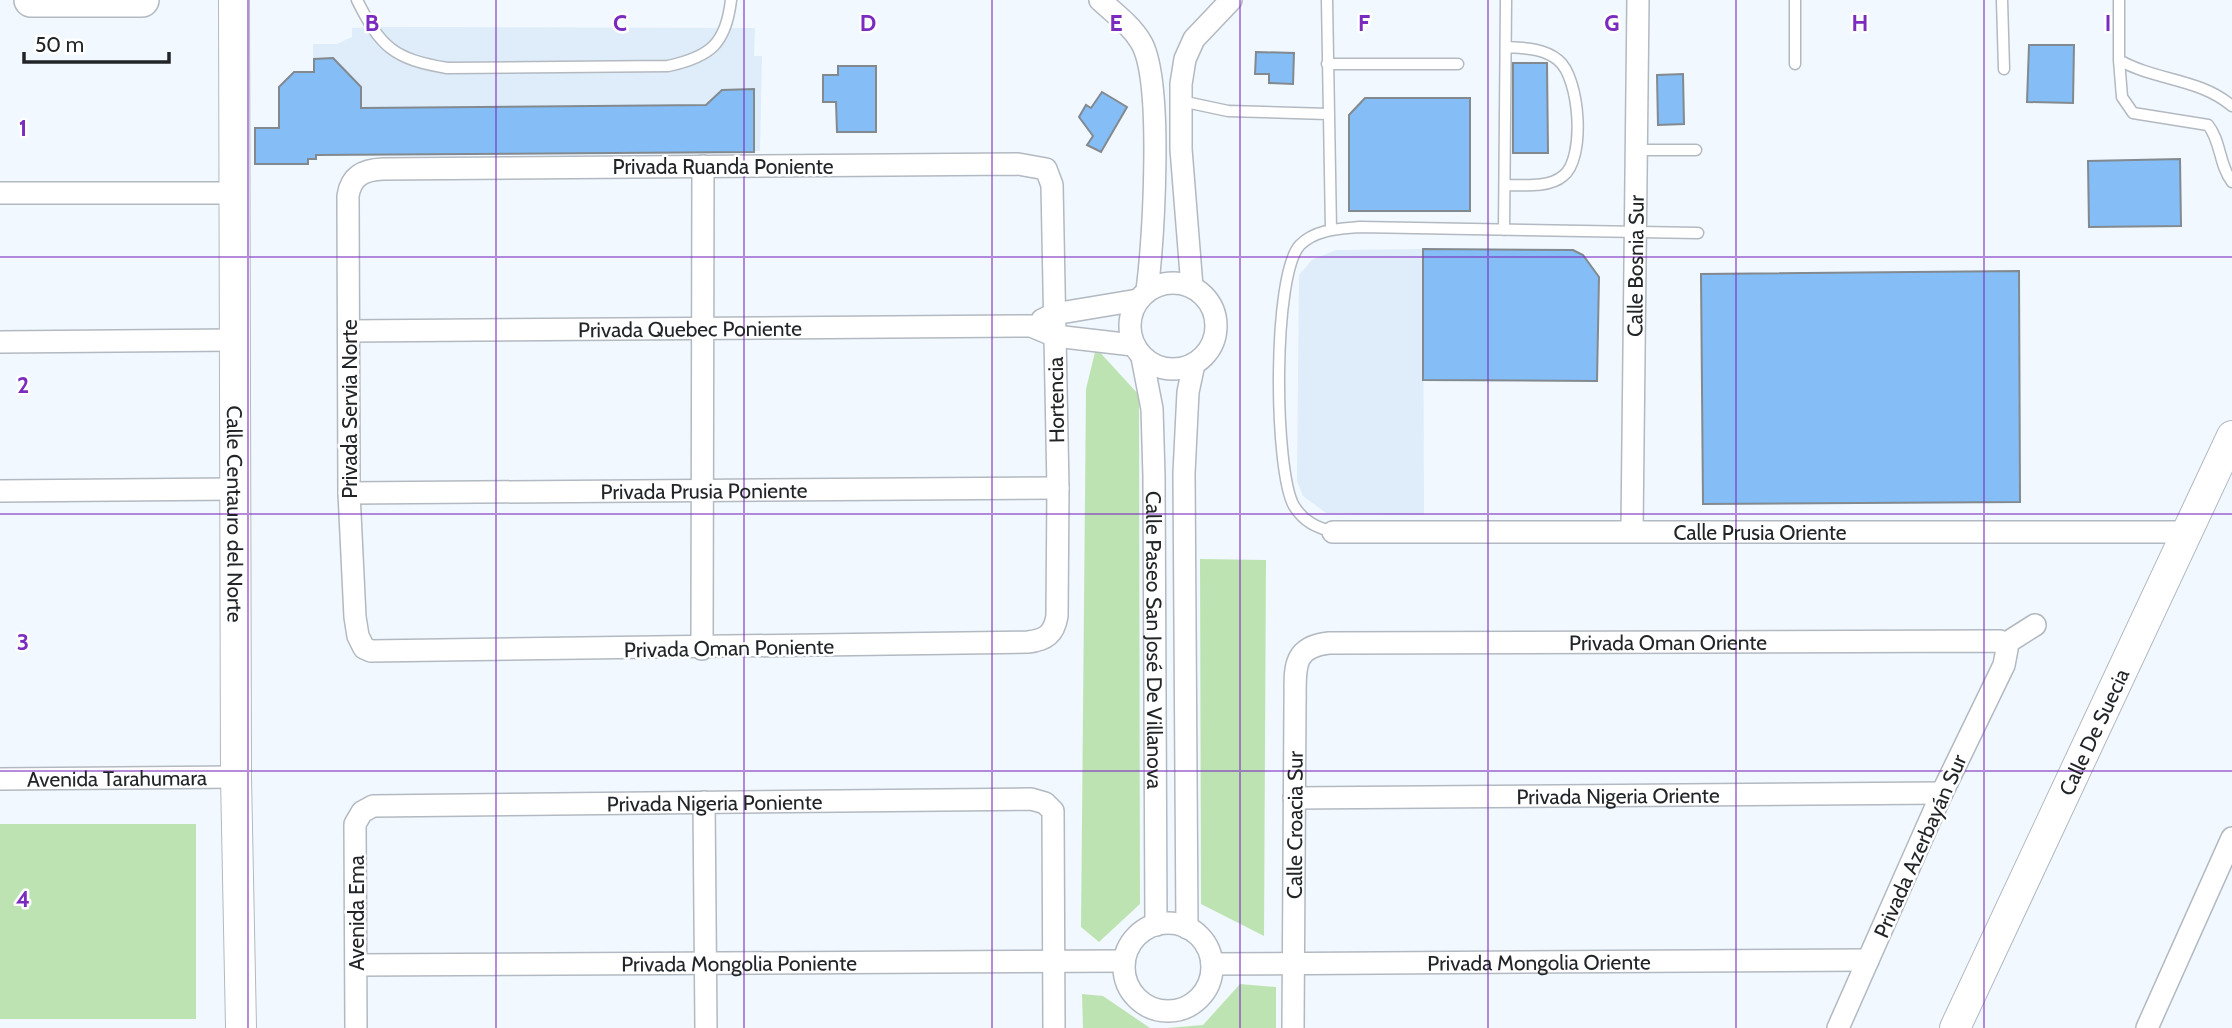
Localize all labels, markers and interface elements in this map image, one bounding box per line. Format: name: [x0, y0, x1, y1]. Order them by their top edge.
text: B: [365, 9, 379, 37]
text: C: [613, 9, 627, 37]
text: D: [860, 9, 876, 37]
text: E: [1109, 9, 1123, 37]
text: F: [1358, 9, 1370, 37]
text: G: [1604, 9, 1620, 37]
text: H: [1852, 9, 1868, 37]
text: I: [2105, 9, 2111, 37]
scale bar: [24, 21, 170, 65]
text: 50 m: [35, 32, 84, 57]
text: 1: [19, 114, 27, 142]
street label: Privada Ruanda Poniente: [613, 154, 834, 179]
street label: Calle Bosnia Sur: [1622, 195, 1648, 337]
street label: Privada Quebec Poniente: [578, 315, 802, 342]
street label: Privada Servia Norte: [337, 319, 362, 499]
street label: Hortencia: [1043, 357, 1069, 443]
text: 2: [17, 371, 29, 399]
street label: Calle Centauro del Norte: [223, 406, 248, 623]
street label: Privada Prusia Poniente: [600, 477, 808, 504]
street label: Calle Paseo San José De Villanova: [1142, 491, 1168, 789]
street label: Calle Prusia Oriente: [1673, 520, 1847, 545]
text: 3: [17, 628, 29, 656]
street label: Privada Oman Oriente: [1569, 629, 1767, 655]
street label: Privada Oman Poniente: [624, 634, 835, 662]
street label: Calle De Suecia: [2053, 664, 2134, 799]
street label: Privada Azerbayán Sur: [1868, 750, 1972, 941]
street label: Calle Croacia Sur: [1281, 751, 1307, 899]
street label: Avenida Tarahumara: [27, 765, 207, 791]
street label: Privada Nigeria Oriente: [1516, 782, 1720, 809]
street label: Privada Nigeria Poniente: [607, 789, 823, 816]
street label: Avenida Ema: [344, 855, 369, 971]
text: 4: [16, 885, 30, 913]
street label: Privada Mongolia Oriente: [1427, 949, 1651, 975]
street label: Privada Mongolia Poniente: [621, 950, 857, 976]

